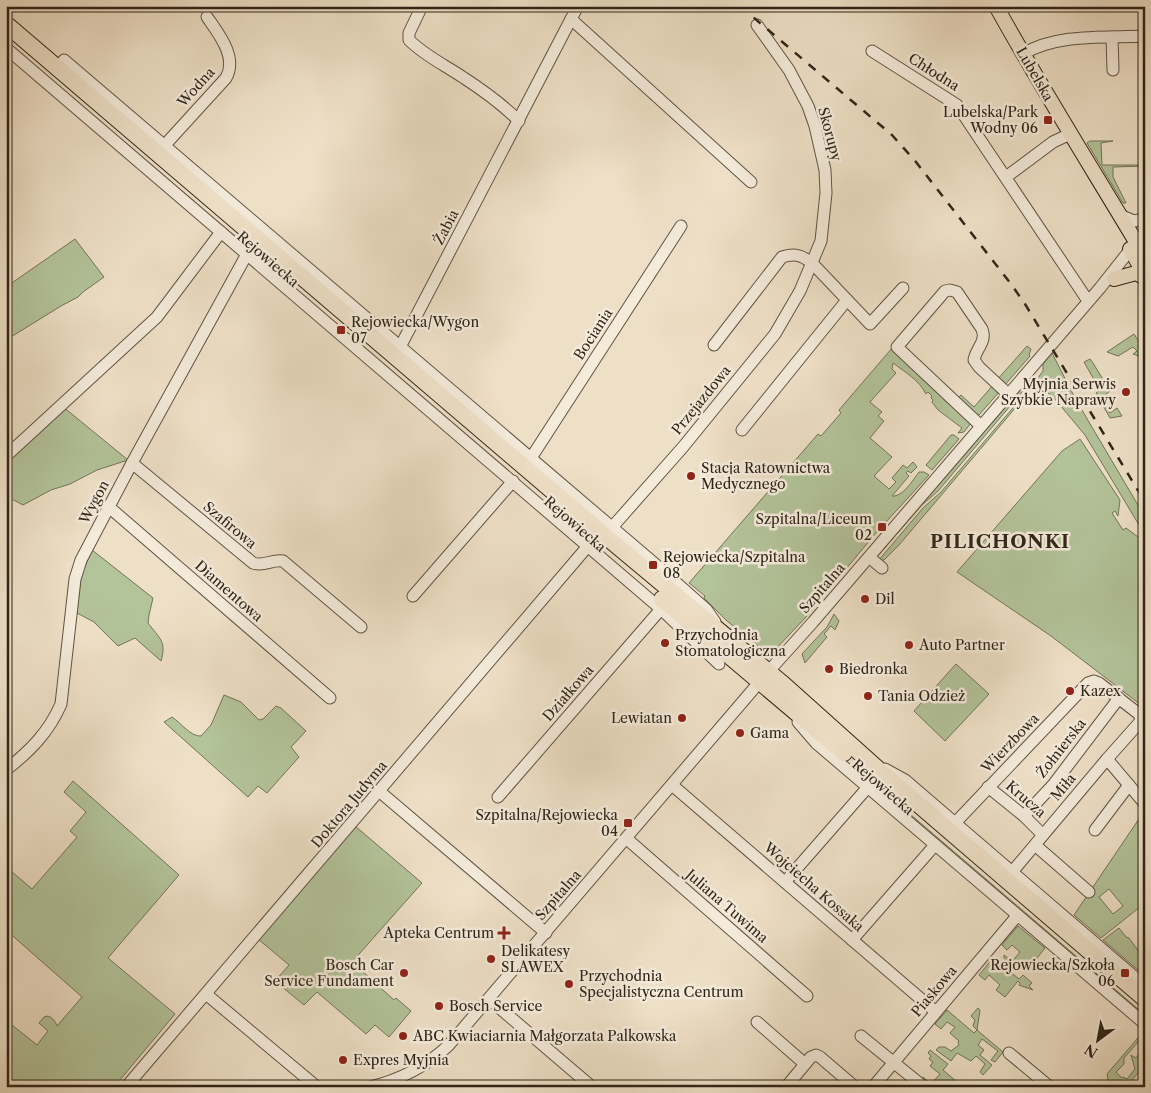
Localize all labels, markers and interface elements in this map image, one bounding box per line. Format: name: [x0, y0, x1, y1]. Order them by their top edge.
street label: Lubelska: [1012, 44, 1058, 105]
street label: Chłodna: [905, 49, 963, 95]
street label: Wodna: [173, 63, 219, 111]
place label: Lubelska/Park Wodny 06: [943, 103, 1039, 137]
street label: Skorupy: [814, 105, 846, 163]
marker: Lubelska/Park Wodny 06: [1042, 114, 1054, 126]
street label: Żabia: [429, 206, 463, 248]
street label: Rejowiecka: [233, 227, 303, 291]
street label: Bociania: [570, 304, 617, 363]
place label: Rejowiecka/Wygon 07: [351, 313, 479, 347]
marker: Rejowiecka/Wygon 07: [335, 324, 347, 336]
street label: Przejazdowa: [668, 361, 735, 438]
place label: Myjnia Serwis Szybkie Naprawy: [1001, 375, 1116, 409]
marker: Myjnia Serwis Szybkie Naprawy: [1120, 386, 1132, 398]
place label: Stacja Ratownictwa Medycznego: [701, 459, 831, 493]
marker: Stacja Ratownictwa Medycznego: [685, 470, 697, 482]
street label: Wygon: [75, 477, 113, 528]
street label: Rejowiecka: [540, 492, 610, 556]
street label: Szafirowa: [200, 497, 261, 553]
place label: Szpitalna/Liceum 02: [756, 510, 872, 544]
marker: Szpitalna/Liceum 02: [876, 521, 888, 533]
district label: PILICHONKI: [930, 530, 1070, 553]
place label: Rejowiecka/Szpitalna 08: [663, 548, 806, 582]
street label: Diamentowa: [191, 557, 267, 626]
marker: Rejowiecka/Szpitalna 08: [647, 559, 659, 571]
street label: Szpitalna: [795, 559, 849, 617]
place label: Dil: [875, 590, 895, 608]
marker: Dil: [859, 593, 871, 605]
place label: Przychodnia Stomatologiczna: [675, 626, 787, 660]
place label: Auto Partner: [918, 636, 1005, 654]
marker: Przychodnia Stomatologiczna: [659, 637, 671, 649]
marker: Auto Partner: [903, 639, 915, 651]
place label: Biedronka: [839, 660, 908, 678]
street label: Działkowa: [539, 661, 598, 725]
marker: Biedronka: [823, 663, 835, 675]
place label: Kazex: [1080, 682, 1122, 700]
marker: Kazex: [1064, 685, 1076, 697]
place label: Tania Odzież: [878, 687, 965, 705]
marker: Tania Odzież: [862, 690, 874, 702]
place label: Lewiatan: [611, 709, 672, 727]
street label: Wierzbowa: [977, 709, 1043, 777]
marker: Lewiatan: [676, 712, 688, 724]
street label: Żołnierska: [1032, 714, 1090, 781]
place label: Gama: [750, 724, 790, 742]
marker: Gama: [734, 727, 746, 739]
street label: Rejowiecka: [848, 755, 918, 819]
street label: Doktora Judyma: [307, 756, 391, 851]
street label: Miła: [1046, 769, 1080, 804]
street label: Krucza: [1002, 777, 1050, 822]
place label: Szpitalna/Rejowiecka 04: [476, 806, 619, 840]
marker: Szpitalna/Rejowiecka 04: [622, 817, 634, 829]
street label: Wojciecha Kossaka: [759, 838, 868, 936]
street label: Juliana Tuwima: [681, 864, 772, 947]
street label: Szpitalna: [531, 866, 585, 924]
place label: Apteka Centrum: [383, 924, 494, 942]
marker: Apteka Centrum: [498, 927, 510, 939]
place label: Delikatesy SLAWEX: [501, 942, 571, 976]
marker: Delikatesy SLAWEX: [485, 953, 497, 965]
place label: Bosch Car Service Fundament: [264, 956, 394, 990]
place label: Rejowiecka/Szkoła 06: [990, 956, 1116, 990]
street label: Piaskowa: [907, 961, 961, 1020]
marker: Bosch Car Service Fundament: [398, 967, 410, 979]
place label: Przychodnia Specjalistyczna Centrum: [579, 967, 744, 1001]
marker: Rejowiecka/Szkoła 06: [1119, 967, 1131, 979]
marker: Przychodnia Specjalistyczna Centrum: [563, 978, 575, 990]
place label: Bosch Service: [449, 997, 543, 1015]
marker: Bosch Service: [433, 1000, 445, 1012]
north arrow: [1074, 1016, 1124, 1066]
place label: ABC Kwiaciarnia Małgorzata Palkowska: [412, 1027, 677, 1045]
marker: ABC Kwiaciarnia Małgorzata Palkowska: [397, 1030, 409, 1042]
text: N: [1081, 1040, 1101, 1062]
place label: Expres Myjnia: [353, 1051, 449, 1069]
marker: Expres Myjnia: [337, 1054, 349, 1066]

